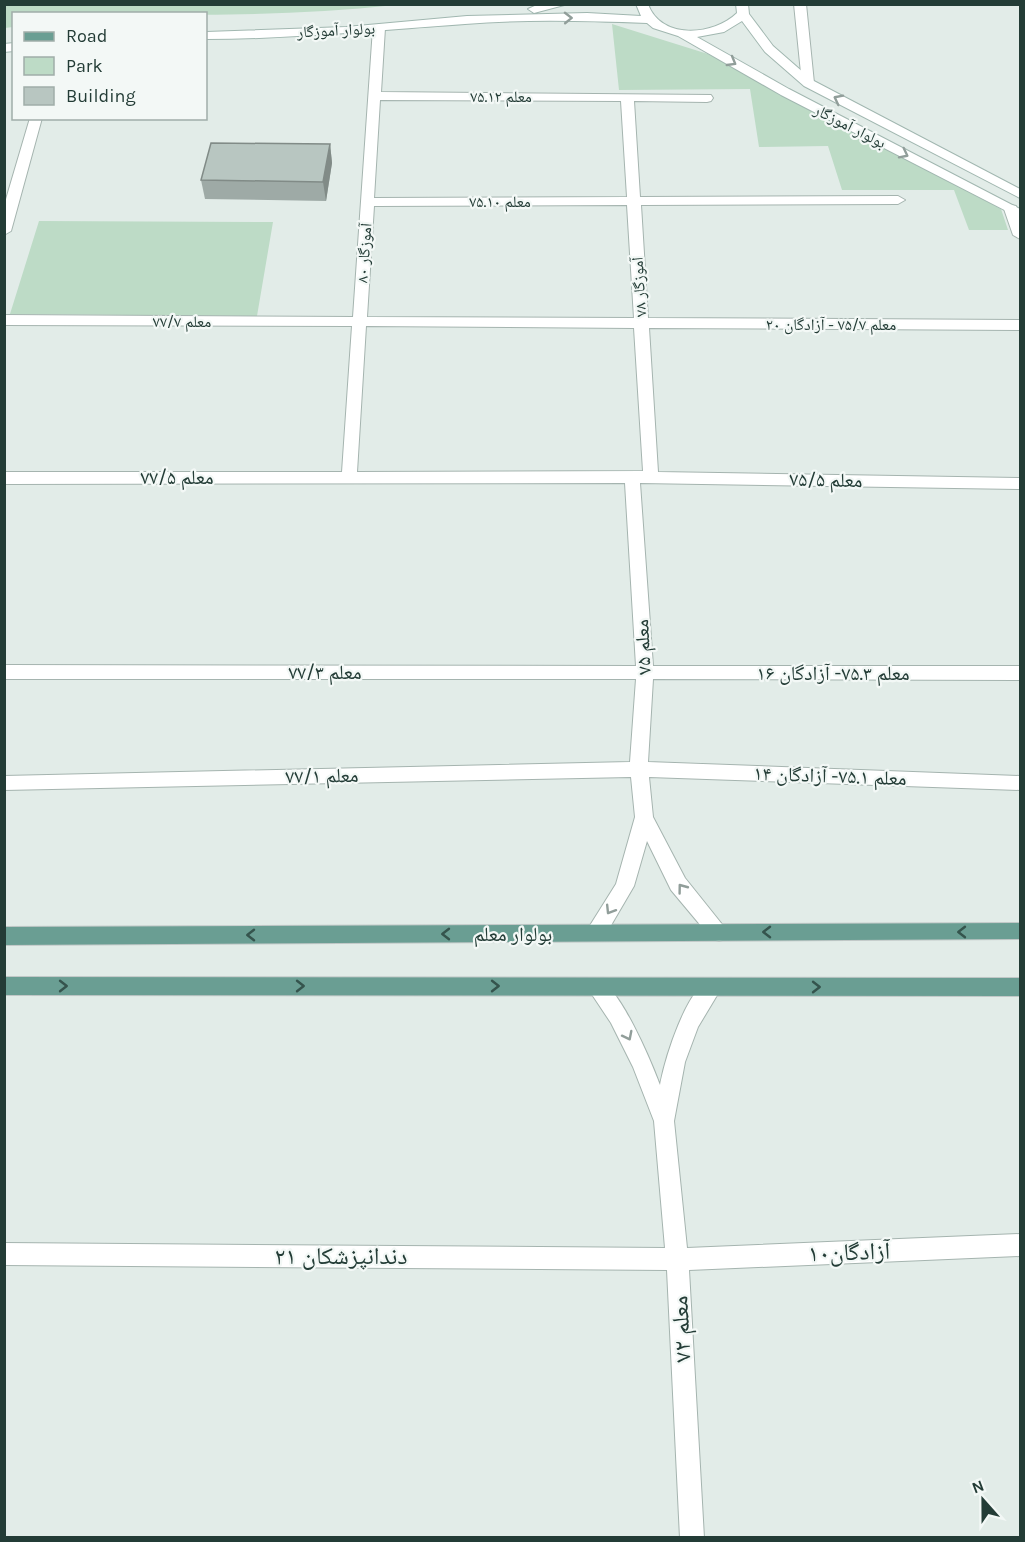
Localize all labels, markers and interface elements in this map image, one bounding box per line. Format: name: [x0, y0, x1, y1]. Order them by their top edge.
legend: [12, 12, 207, 120]
one-way arrow: [563, 12, 572, 24]
street label: بولوار آموزگار: [295, 18, 376, 42]
text: Road: [66, 25, 107, 47]
text: Park: [66, 55, 103, 77]
one-way arrow: [726, 55, 736, 66]
text: Building: [66, 85, 136, 107]
street label: معلم ۷۵.۱۲: [470, 87, 532, 107]
one-way arrow: [834, 95, 845, 106]
street label: بولوار آموزگار: [810, 99, 889, 152]
one-way arrow: [898, 147, 908, 158]
street label: معلم ۷۵.۱۰: [469, 192, 531, 212]
street label: آموزگار ۸۰: [352, 222, 376, 283]
street label: آموزگار ۷۸: [627, 256, 651, 317]
street label: معلم ۷۷/۷: [153, 312, 211, 332]
street label: معلم ۷۵/۷ - آزادگان ۲۰: [766, 315, 896, 335]
street label: معلم ۷۷/۵: [140, 466, 214, 491]
street label: معلم ۷۵/۵: [789, 468, 863, 494]
street label: معلم ۷۵: [630, 619, 658, 675]
street label: معلم ۷۷/۳: [288, 661, 362, 686]
street label: معلم ۷۵.۳- آزادگان ۱۶: [756, 662, 910, 687]
street label: معلم ۷۵.۱- آزادگان ۱۴: [753, 762, 907, 792]
street label: معلم ۷۷/۱: [285, 764, 359, 790]
one-way arrow: [678, 883, 689, 894]
one-way arrow: [605, 904, 617, 914]
street label: بولوار معلم: [474, 923, 552, 948]
one-way arrow: [763, 926, 772, 939]
one-way arrow: [958, 926, 967, 938]
one-way arrow: [442, 928, 451, 940]
one-way arrow: [247, 929, 256, 941]
one-way arrow: [58, 980, 67, 992]
one-way arrow: [295, 980, 304, 992]
one-way arrow: [490, 980, 499, 992]
one-way arrow: [811, 981, 820, 993]
one-way arrow: [621, 1030, 632, 1041]
street label: آزادگان۱۰: [807, 1237, 892, 1267]
street label: دندانپزشکان ۲۱: [275, 1242, 407, 1270]
street label: معلم ۷۲: [665, 1295, 699, 1363]
north arrow: [953, 1470, 1013, 1530]
text: N: [969, 1476, 987, 1497]

